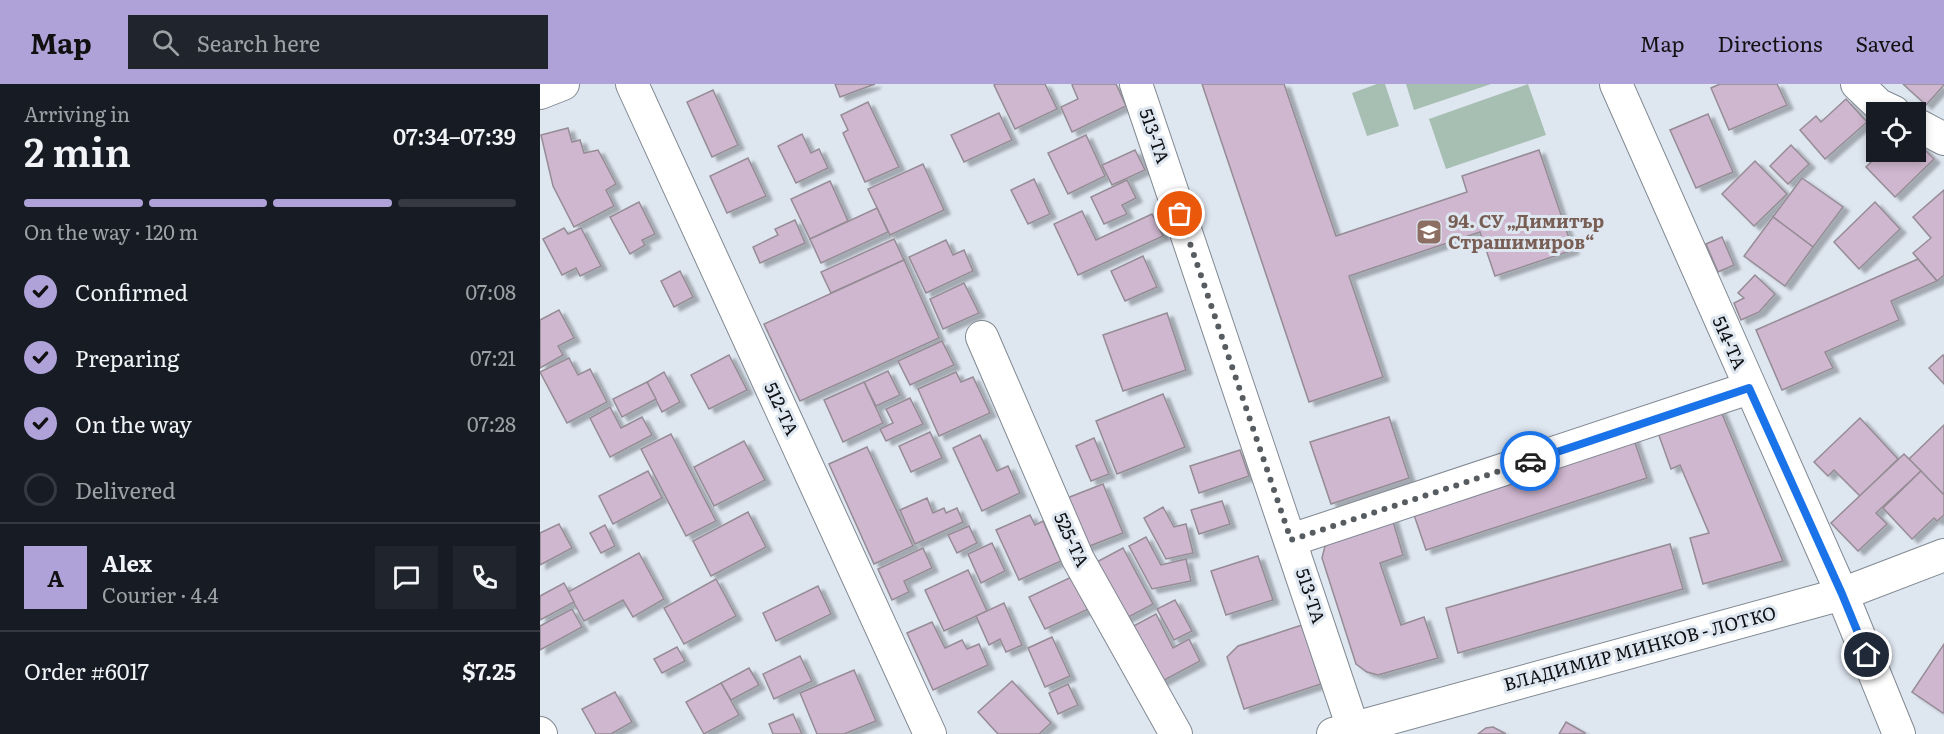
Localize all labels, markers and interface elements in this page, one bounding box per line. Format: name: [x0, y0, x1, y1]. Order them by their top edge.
search box: [128, 15, 548, 69]
text: Map: [30, 21, 92, 63]
icon: search: [149, 26, 182, 59]
text: Search here: [197, 26, 320, 59]
text: Map: [1640, 27, 1685, 58]
text: Directions: [1718, 27, 1823, 58]
text: Saved: [1856, 27, 1914, 58]
text: Arriving in: [24, 98, 130, 128]
map controls: [1866, 102, 1926, 162]
button: locate: [1866, 102, 1926, 162]
street label: 513-ТА: [1133, 104, 1177, 167]
text: 07:34–07:39: [393, 119, 516, 152]
text: 2 min: [24, 121, 131, 179]
pin: [1154, 188, 1205, 239]
icon: bag: [1163, 197, 1196, 230]
place label: 94. СУ „Димитър Страшимиров“: [1448, 207, 1604, 255]
text: On the way · 120 m: [24, 216, 198, 246]
school or university icon: 94. СУ „Димитър Страшимиров“: [1414, 217, 1444, 247]
icon: check: [24, 275, 57, 308]
text: Confirmed: [75, 275, 188, 308]
text: 07:08: [465, 276, 516, 306]
street label: 514-ТА: [1707, 311, 1754, 373]
icon: check: [24, 341, 57, 374]
text: Preparing: [75, 341, 179, 374]
text: 07:21: [470, 342, 516, 372]
street label: 512-ТА: [758, 377, 806, 439]
icon: check: [24, 407, 57, 440]
text: On the way: [75, 407, 192, 440]
text: 07:28: [467, 408, 516, 438]
courier: [1500, 431, 1560, 491]
icon: car: [1514, 445, 1547, 478]
text: Delivered: [75, 473, 176, 506]
street label: 525-ТА: [1048, 508, 1097, 571]
text: Alex: [102, 546, 152, 579]
button: chat: [375, 546, 438, 609]
button: phone: [453, 546, 516, 609]
text: A: [47, 561, 64, 594]
street label: 513-ТА: [1290, 564, 1333, 627]
text: Courier · 4.4: [102, 579, 219, 609]
street label: ВЛАДИМИР МИНКОВ - ЛОТКО: [1500, 598, 1779, 697]
pin: [1841, 629, 1892, 680]
icon: home: [1850, 638, 1883, 671]
text: Order #6017: [24, 654, 149, 687]
text: $7.25: [462, 654, 516, 687]

